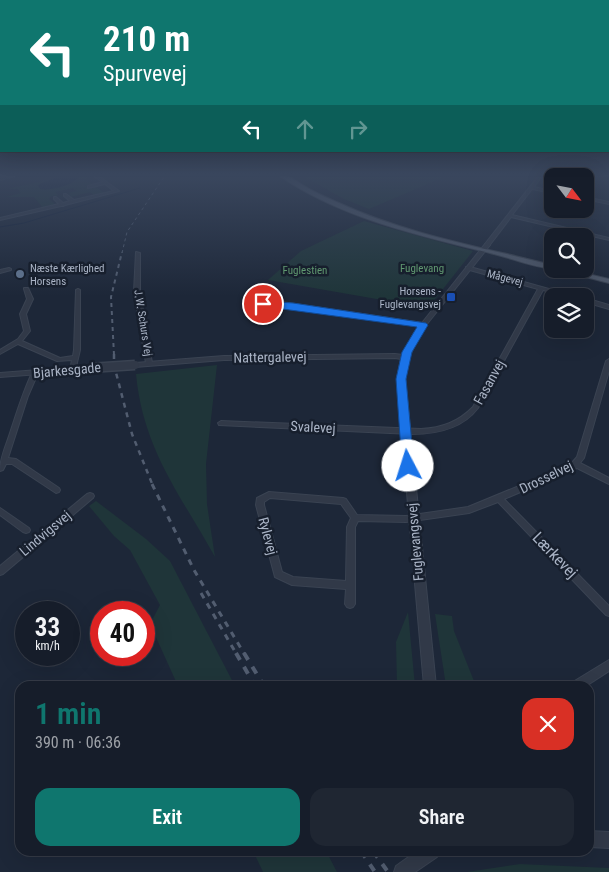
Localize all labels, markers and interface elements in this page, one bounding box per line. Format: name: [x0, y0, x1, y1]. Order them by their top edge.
text: 210 m: [103, 19, 190, 60]
icon: left: [20, 20, 85, 85]
text: Spurvevej: [103, 61, 187, 86]
icon: left: [238, 115, 266, 143]
icon: ahead: [291, 115, 319, 143]
icon: right: [344, 115, 372, 143]
north arrow: [544, 168, 594, 218]
map controls: [544, 168, 594, 338]
button: search: [544, 228, 594, 278]
place label: Næste Kærlighed Horsens: [30, 262, 105, 288]
park label: Fuglevang: [400, 262, 444, 275]
park label: Fuglestien: [283, 264, 327, 277]
street label: Mågevej: [486, 267, 524, 289]
marker: Næste Kærlighed Horsens: [14, 268, 26, 280]
pin: [242, 283, 284, 325]
place label: Horsens - Fuglevangsvej: [380, 285, 441, 311]
button: layers: [544, 288, 594, 338]
street label: J.W. Schurs Vej: [131, 289, 155, 357]
icon: arrive: [249, 290, 277, 318]
marker: Horsens - Fuglevangsvej: [445, 291, 457, 303]
street label: Nattergalevej: [233, 348, 307, 366]
street label: Fasanvej: [470, 357, 508, 407]
street label: Bjarkesgade: [32, 359, 102, 381]
street label: Svalevej: [290, 418, 336, 436]
position arrow: [381, 439, 433, 491]
street label: Drosselvej: [517, 457, 575, 497]
street label: Fuglevangsvej: [404, 502, 426, 582]
street label: Lindvigsvej: [16, 507, 74, 559]
street label: Rylevej: [255, 515, 281, 557]
street label: Lærkevej: [529, 528, 581, 582]
speed limit sign: 40: [90, 601, 155, 666]
text: 33: [35, 613, 60, 642]
text: km/h: [35, 639, 60, 653]
text: 1 min: [35, 696, 101, 731]
button: close: [522, 698, 574, 750]
text: 390 m · 06:36: [35, 733, 121, 752]
button: Exit: [35, 788, 300, 846]
button: Share: [310, 788, 574, 846]

